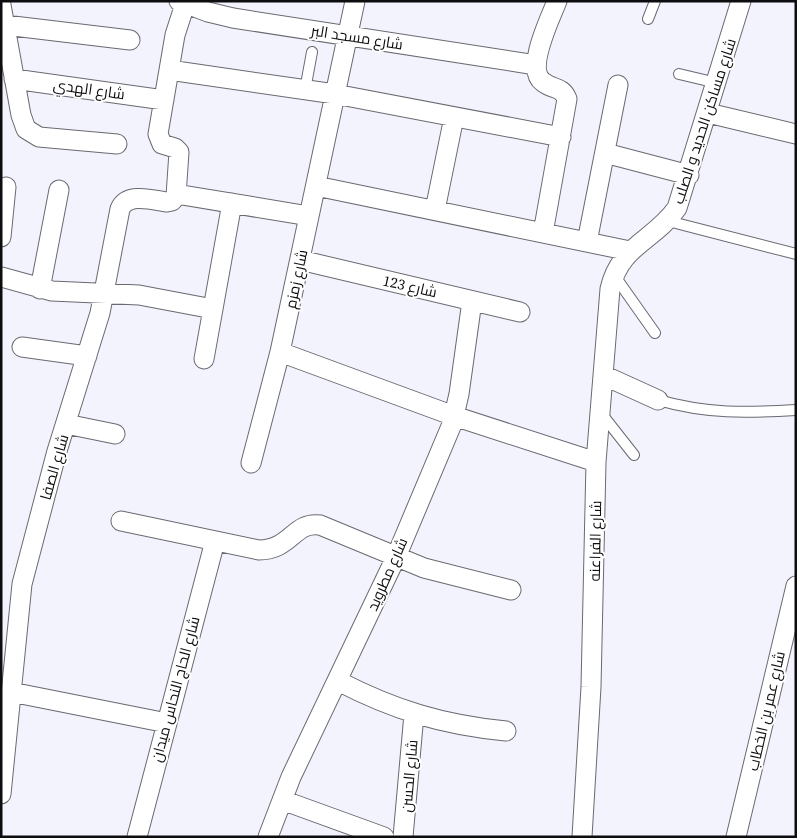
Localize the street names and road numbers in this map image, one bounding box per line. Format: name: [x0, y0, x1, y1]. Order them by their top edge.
street label: شارع مسجد البر: [308, 19, 404, 56]
street label: شارع مساكن الحديد و الصلب: [667, 35, 742, 207]
street label: شارع الهدي: [52, 74, 126, 106]
street label: شارع زمزم: [279, 247, 313, 311]
street label: شارع 123: [381, 270, 439, 303]
street label: شارع الصفا: [35, 432, 74, 503]
street label: شارع الفراعنه: [584, 500, 607, 582]
street label: شارع مطرويد: [362, 534, 413, 614]
street label: شارع الحاج النحاس ميدان: [145, 614, 206, 765]
street label: شارع عمر بن الخطاب: [742, 649, 791, 773]
street label: شارع الحسن: [395, 739, 424, 813]

